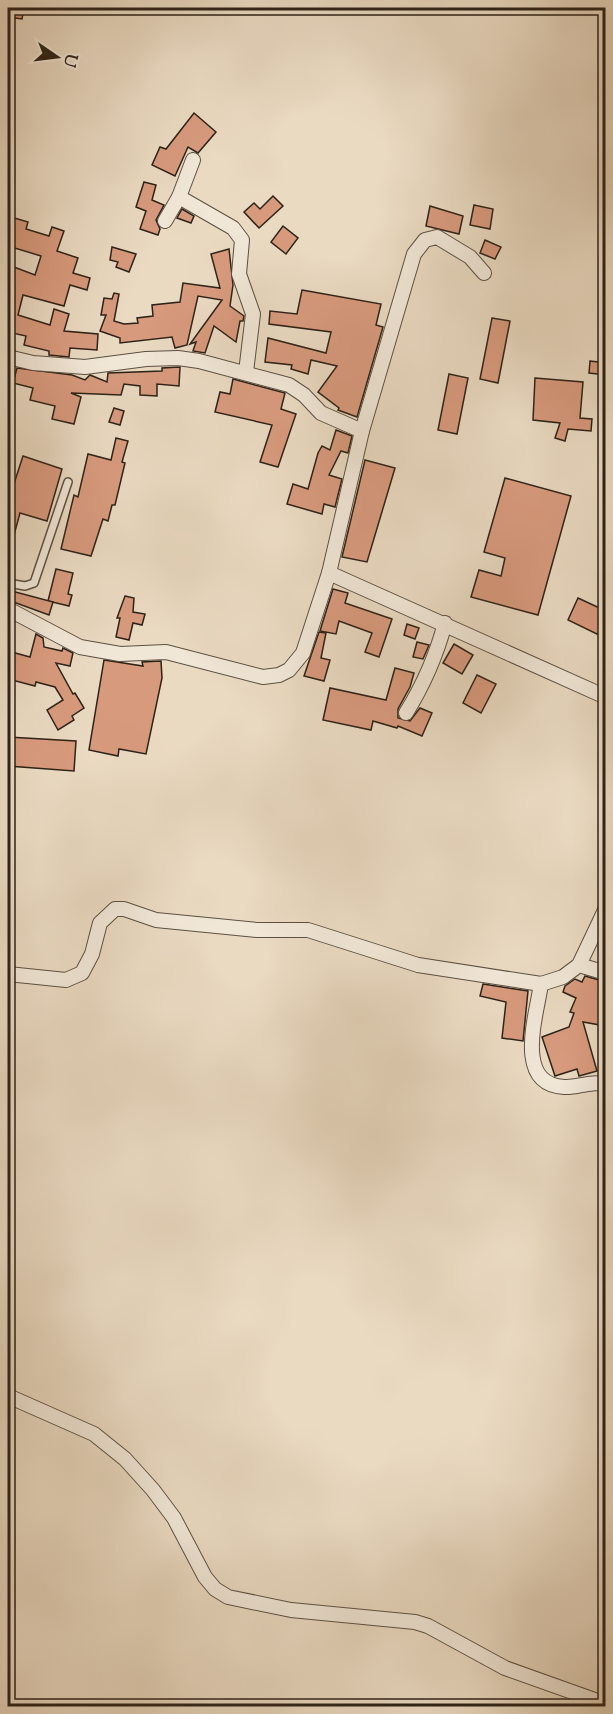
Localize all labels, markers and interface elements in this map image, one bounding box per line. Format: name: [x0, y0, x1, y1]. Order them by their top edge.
north arrow: [27, 27, 87, 87]
text: U: [56, 51, 82, 70]

